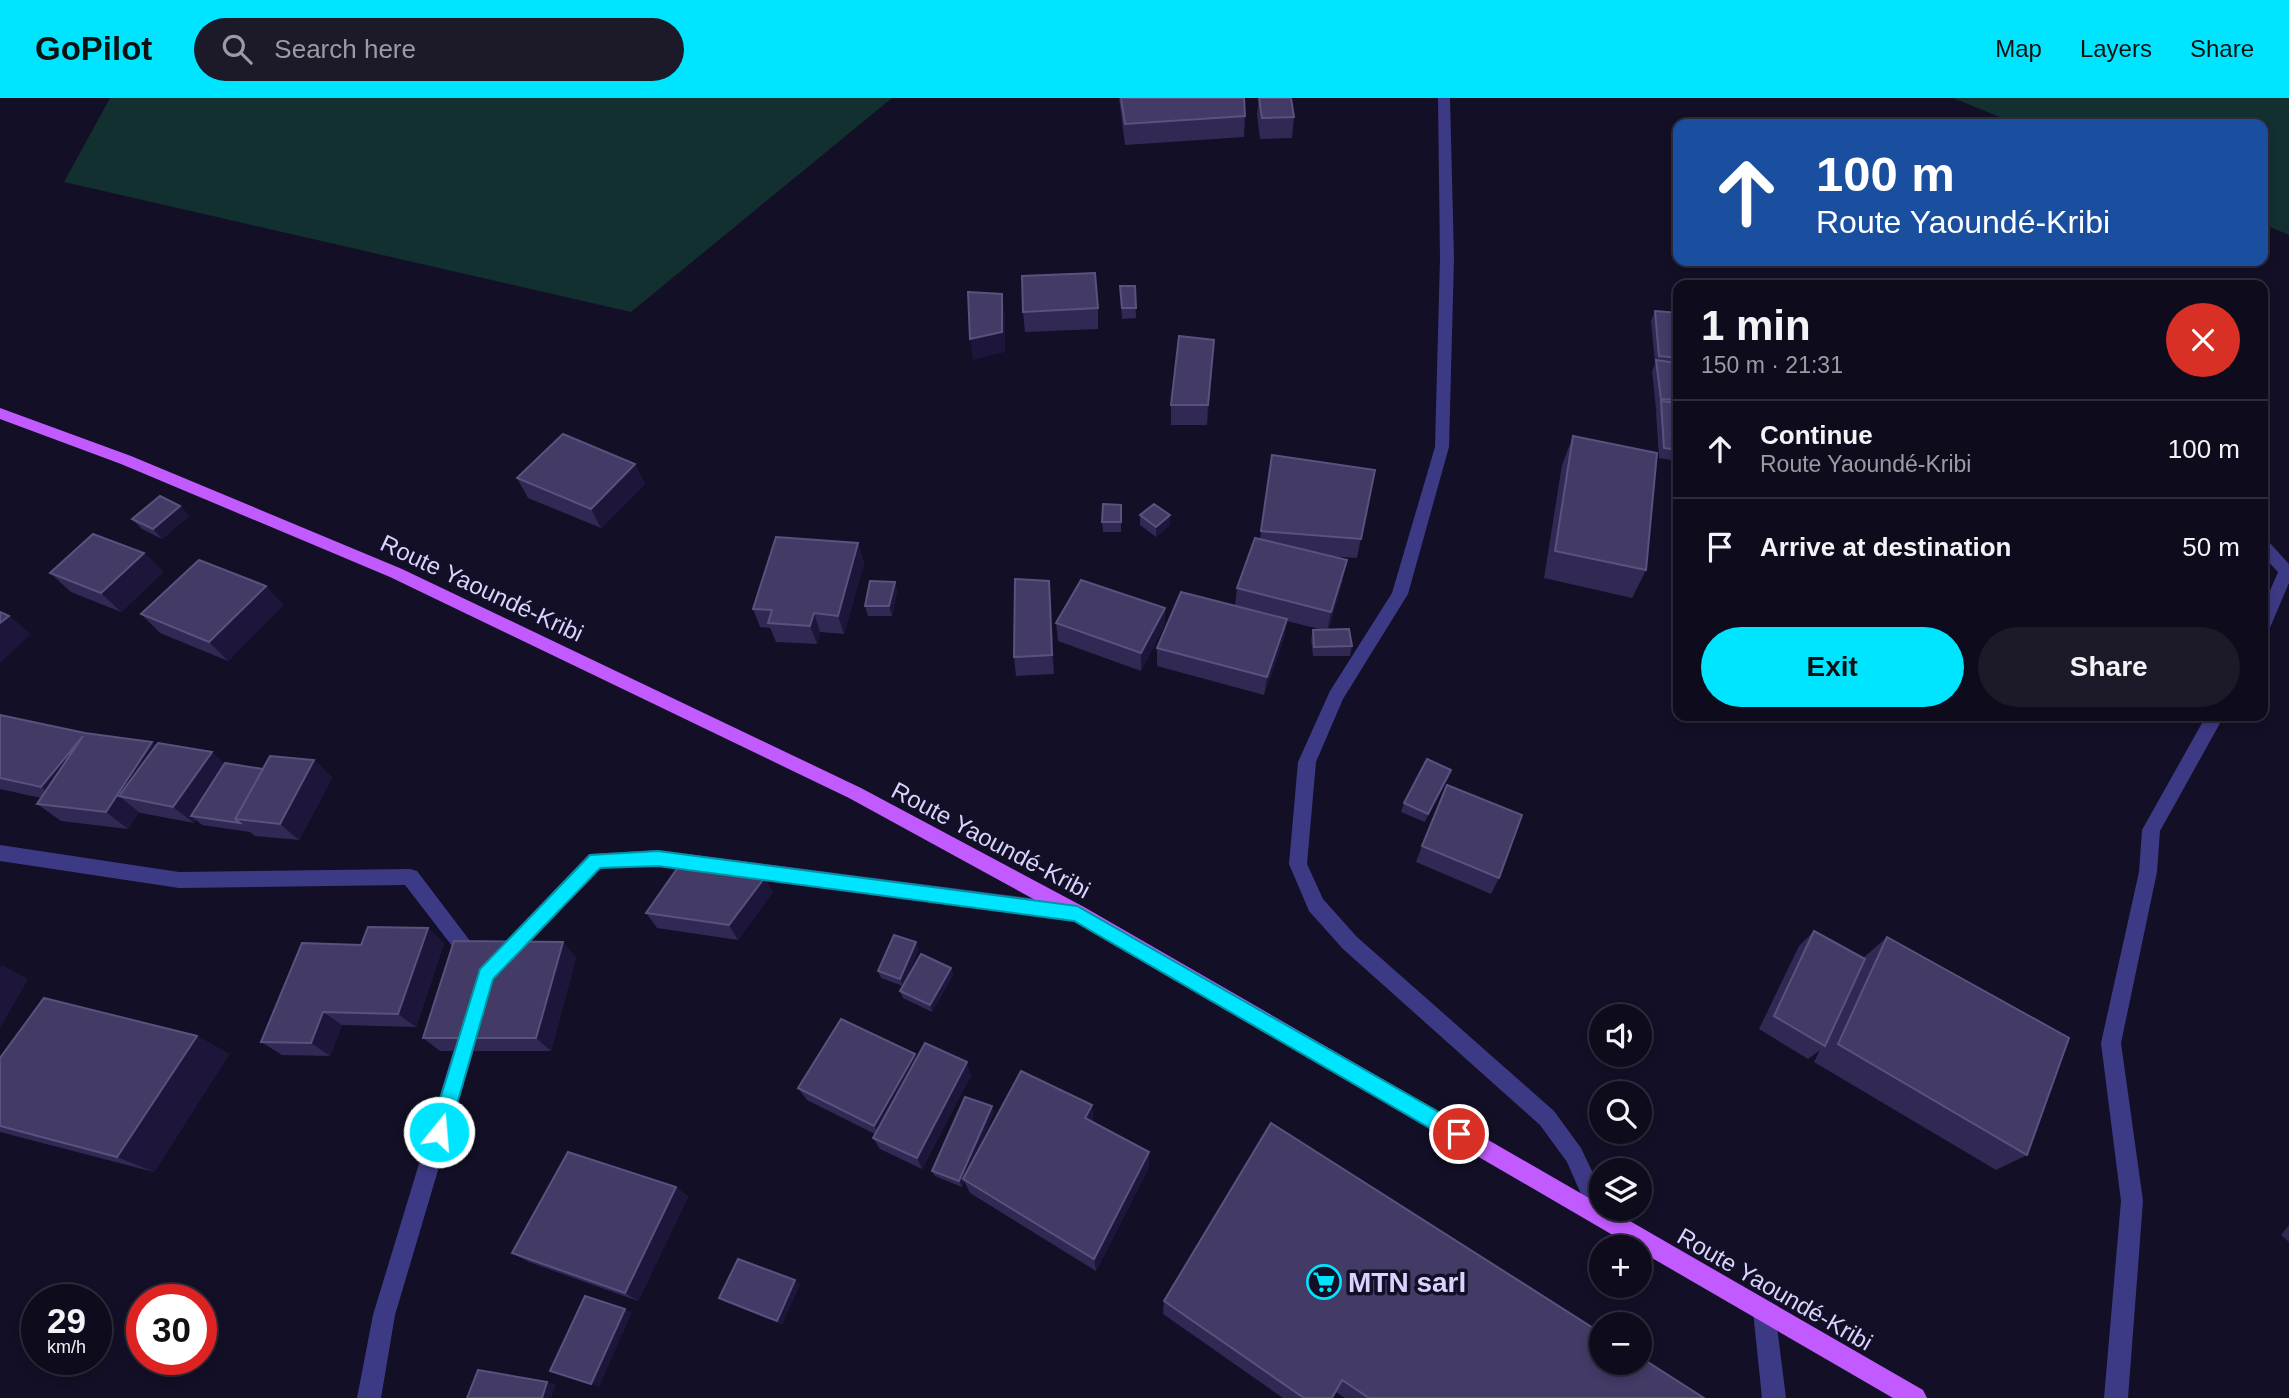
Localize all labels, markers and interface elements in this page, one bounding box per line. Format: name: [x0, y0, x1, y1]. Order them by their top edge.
search box: [194, 18, 684, 81]
text: GoPilot: [35, 30, 152, 67]
icon: search: [218, 30, 256, 68]
text: Search here: [274, 34, 416, 64]
text: Map: [1995, 35, 2042, 62]
text: Layers: [2080, 35, 2152, 62]
text: Share: [2190, 35, 2254, 62]
icon: ahead: [1701, 147, 1792, 238]
text: 100 m: [1816, 147, 1955, 201]
text: Route Yaoundé-Kribi: [1816, 204, 2110, 240]
text: 1 min: [1701, 302, 1811, 349]
button: close: [2166, 303, 2240, 377]
text: 150 m · 21:31: [1701, 352, 1843, 378]
text: Continue: [1760, 420, 1873, 450]
icon: ahead: [1701, 430, 1739, 468]
text: 100 m: [2168, 434, 2240, 464]
text: Route Yaoundé-Kribi: [1760, 451, 1971, 477]
icon: arrive: [1701, 528, 1739, 566]
street label: Route Yaoundé-Kribi: [376, 529, 588, 647]
text: Arrive at destination: [1760, 532, 2011, 562]
text: 50 m: [2182, 532, 2240, 562]
button: Exit: [1701, 627, 1964, 707]
button: Share: [1978, 627, 2240, 707]
street label: Route Yaoundé-Kribi: [887, 776, 1095, 904]
map controls: [1589, 1004, 1652, 1375]
button: sound: [1589, 1004, 1652, 1067]
button: search: [1589, 1081, 1652, 1144]
position arrow: [402, 1095, 476, 1169]
pin: [1429, 1104, 1489, 1164]
icon: arrive: [1440, 1115, 1478, 1153]
button: layers: [1589, 1158, 1652, 1221]
street label: Route Yaoundé-Kribi: [1673, 1222, 1877, 1356]
button: +: [1589, 1235, 1652, 1298]
supermarket icon: MTN sarl: [1305, 1263, 1343, 1301]
place label: MTN sarl: [1348, 1267, 1466, 1298]
speed limit sign: 30: [126, 1284, 217, 1375]
text: 29: [47, 1301, 86, 1340]
button: −: [1589, 1312, 1652, 1375]
text: km/h: [47, 1337, 86, 1357]

